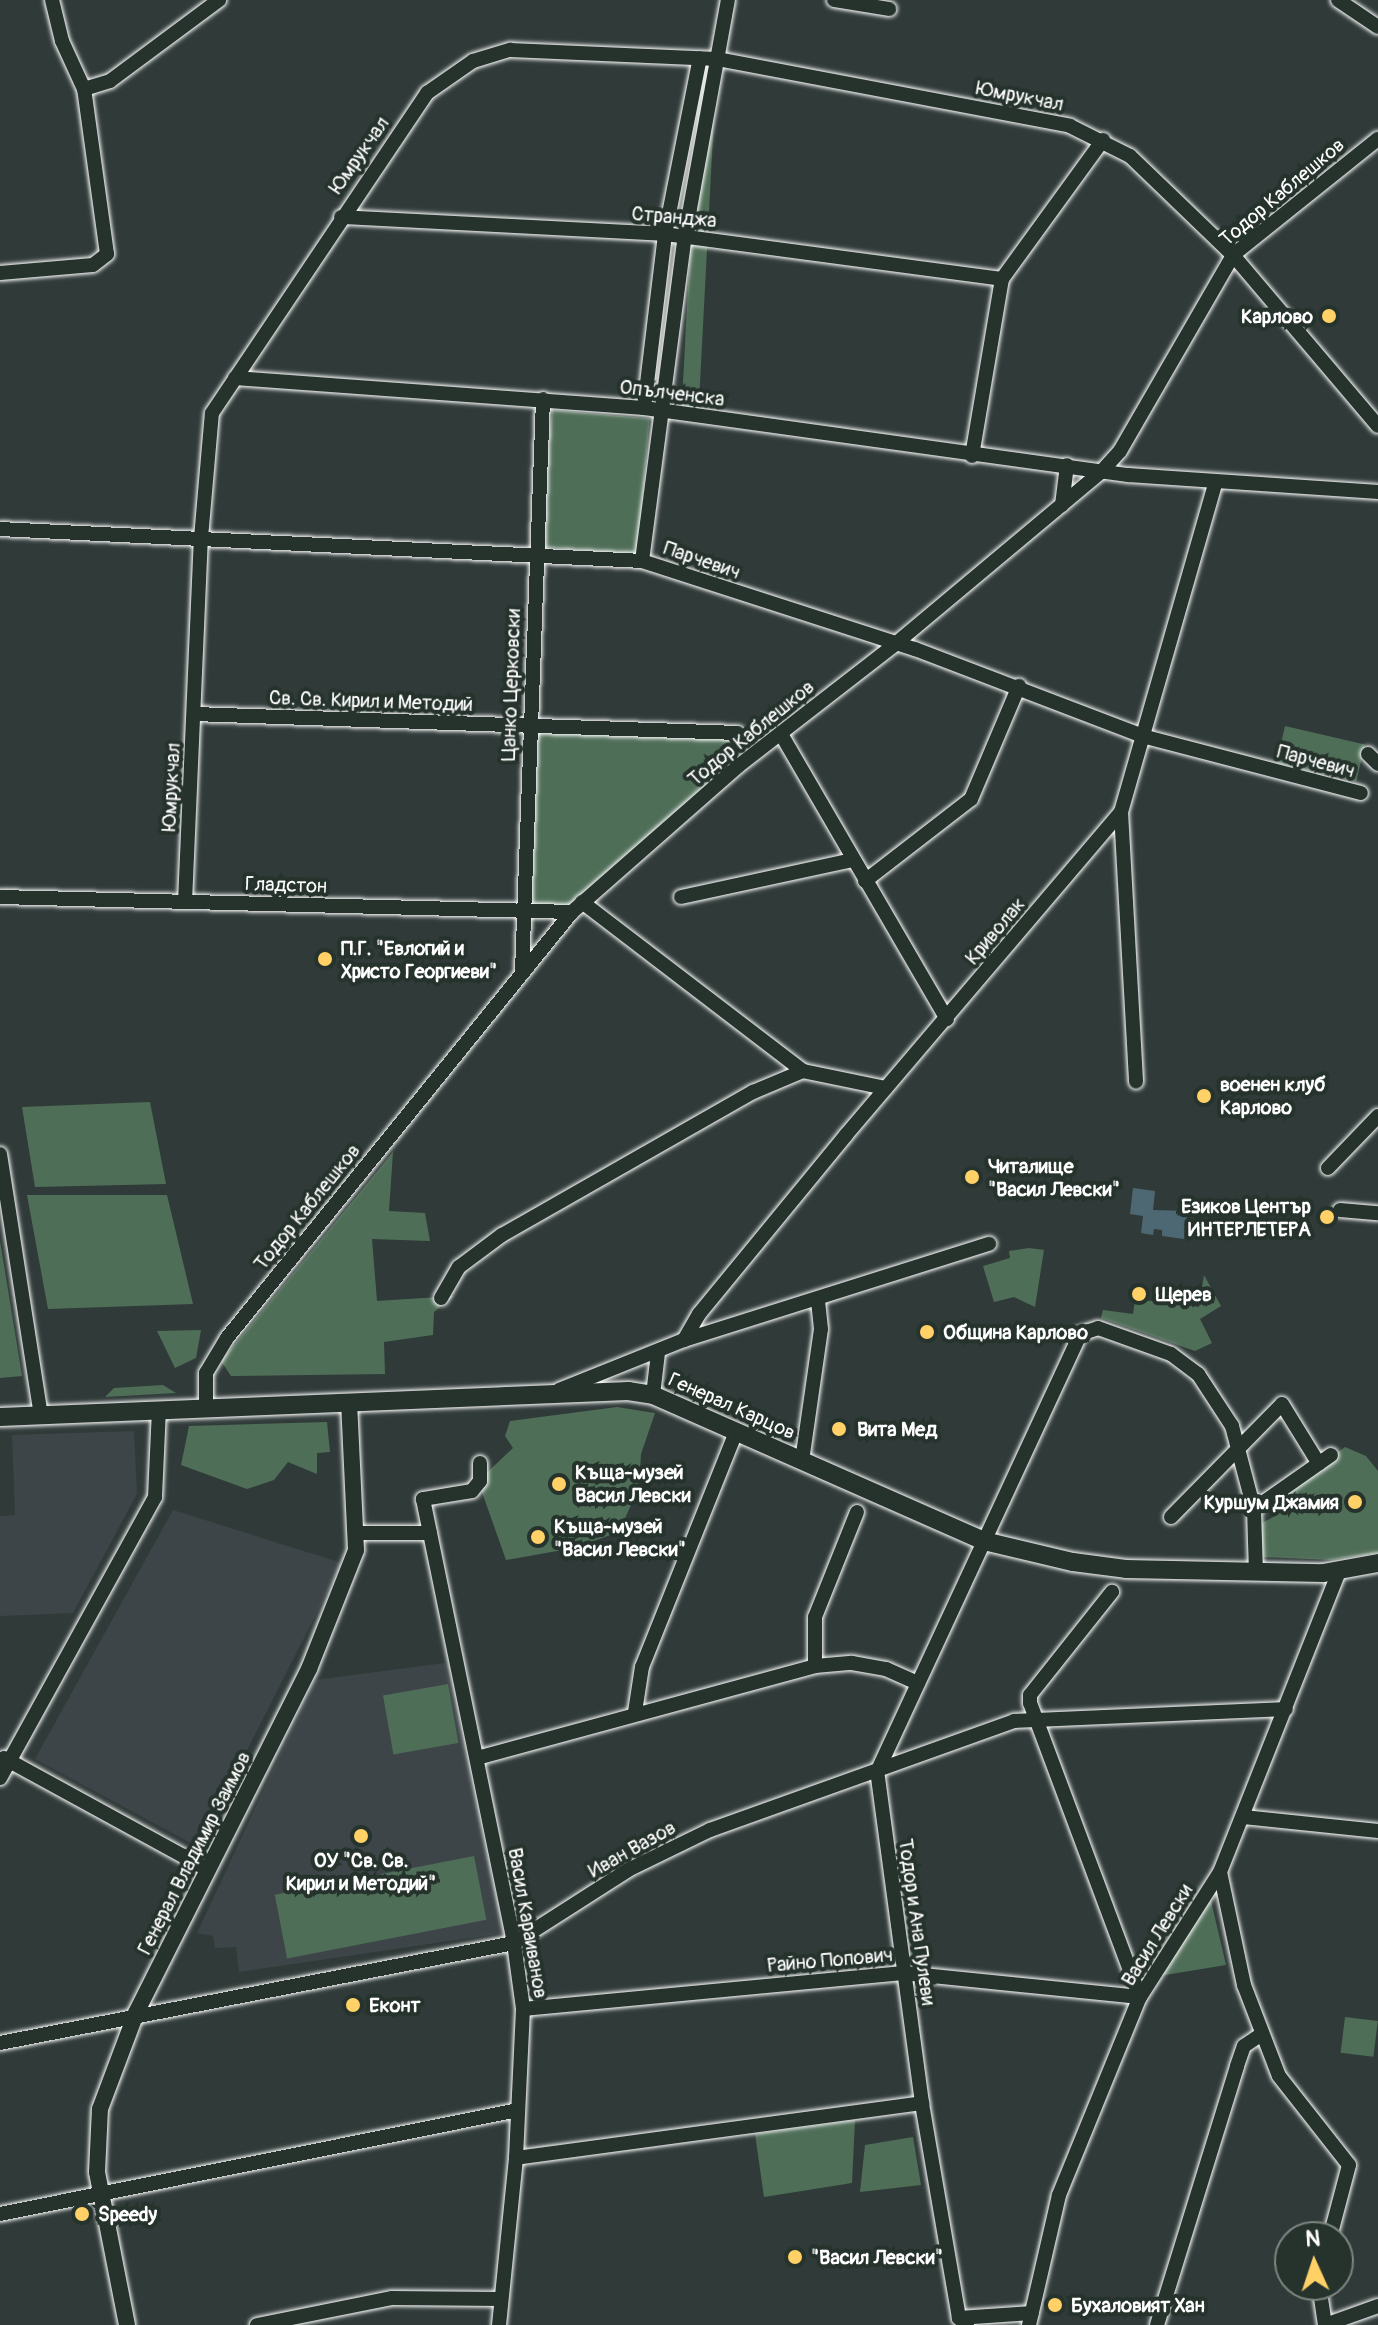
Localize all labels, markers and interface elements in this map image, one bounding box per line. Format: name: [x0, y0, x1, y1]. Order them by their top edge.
street label: Юмрукчал: [974, 76, 1066, 116]
street label: Юмрукчал: [324, 112, 394, 198]
street label: Тодор Каблешков: [1215, 133, 1349, 251]
street label: Странджа: [631, 201, 717, 233]
place label: Карлово: [1241, 304, 1313, 328]
marker: Карлово: [1320, 307, 1338, 325]
street label: Опълченска: [618, 375, 726, 411]
street label: Парчевич: [660, 536, 744, 584]
street label: Цанко Церковски: [496, 608, 526, 762]
street label: Тодор Каблешков: [683, 675, 819, 791]
street label: Св. Св. Кирил и Методий: [269, 685, 473, 717]
street label: Парчевич: [1274, 739, 1358, 783]
street label: Юмрукчал: [157, 742, 185, 832]
street label: Гладстон: [245, 872, 327, 898]
street label: Криволак: [960, 892, 1030, 970]
place label: П.Г. "Евлогий и Христо Георгиеви": [341, 936, 497, 983]
marker: П.Г. "Евлогий и Христо Георгиеви": [316, 950, 334, 968]
place label: военен клуб Карлово: [1220, 1072, 1325, 1119]
marker: военен клуб Карлово: [1195, 1087, 1213, 1105]
street label: Тодор Каблешков: [249, 1139, 365, 1275]
place label: Читалище "Васил Левски": [988, 1154, 1120, 1201]
marker: Читалище "Васил Левски": [963, 1168, 981, 1186]
place label: Езиков Център ИНТЕРЛЕТЕРА: [1181, 1194, 1311, 1241]
marker: Езиков Център ИНТЕРЛЕТЕРА: [1318, 1208, 1336, 1226]
place label: Щерев: [1155, 1282, 1212, 1306]
marker: Щерев: [1130, 1285, 1148, 1303]
place label: Община Карлово: [943, 1320, 1088, 1344]
marker: Община Карлово: [918, 1323, 936, 1341]
street label: Генерал Карцов: [665, 1367, 799, 1445]
place label: Вита Мед: [857, 1417, 937, 1441]
marker: Вита Мед: [828, 1418, 850, 1440]
place label: Къща-музей Васил Левски: [575, 1460, 691, 1507]
marker: Къща-музей Васил Левски: [550, 1475, 568, 1493]
place label: Куршум Джамия: [1204, 1490, 1339, 1514]
marker: Куршум Джамия: [1346, 1493, 1364, 1511]
place label: Къща-музей "Васил Левски": [554, 1514, 686, 1561]
marker: Къща-музей "Васил Левски": [529, 1528, 547, 1546]
street label: Генерал Владимир Заимов: [132, 1747, 256, 1959]
street label: Иван Вазов: [584, 1815, 680, 1883]
marker: ОУ "Св. Св. Кирил и Методий": [352, 1827, 370, 1845]
street label: Тодор и Ана Пулеви: [893, 1837, 941, 2007]
street label: Васил Караиванов: [503, 1846, 553, 2000]
place label: ОУ "Св. Св. Кирил и Методий": [286, 1848, 436, 1895]
street label: Васил Левски: [1116, 1880, 1198, 1990]
street label: Райно Попович: [766, 1943, 894, 1977]
place label: Еконт: [369, 1993, 420, 2017]
marker: Еконт: [344, 1996, 362, 2014]
place label: Speedy: [98, 2202, 157, 2226]
marker: Speedy: [73, 2205, 91, 2223]
north arrow: [1274, 2221, 1354, 2301]
text: N: [1305, 2225, 1321, 2253]
place label: "Васил Левски": [811, 2245, 943, 2269]
marker: "Васил Левски": [786, 2248, 804, 2266]
place label: Бухаловият Хан: [1071, 2293, 1205, 2317]
marker: Бухаловият Хан: [1046, 2296, 1064, 2314]

